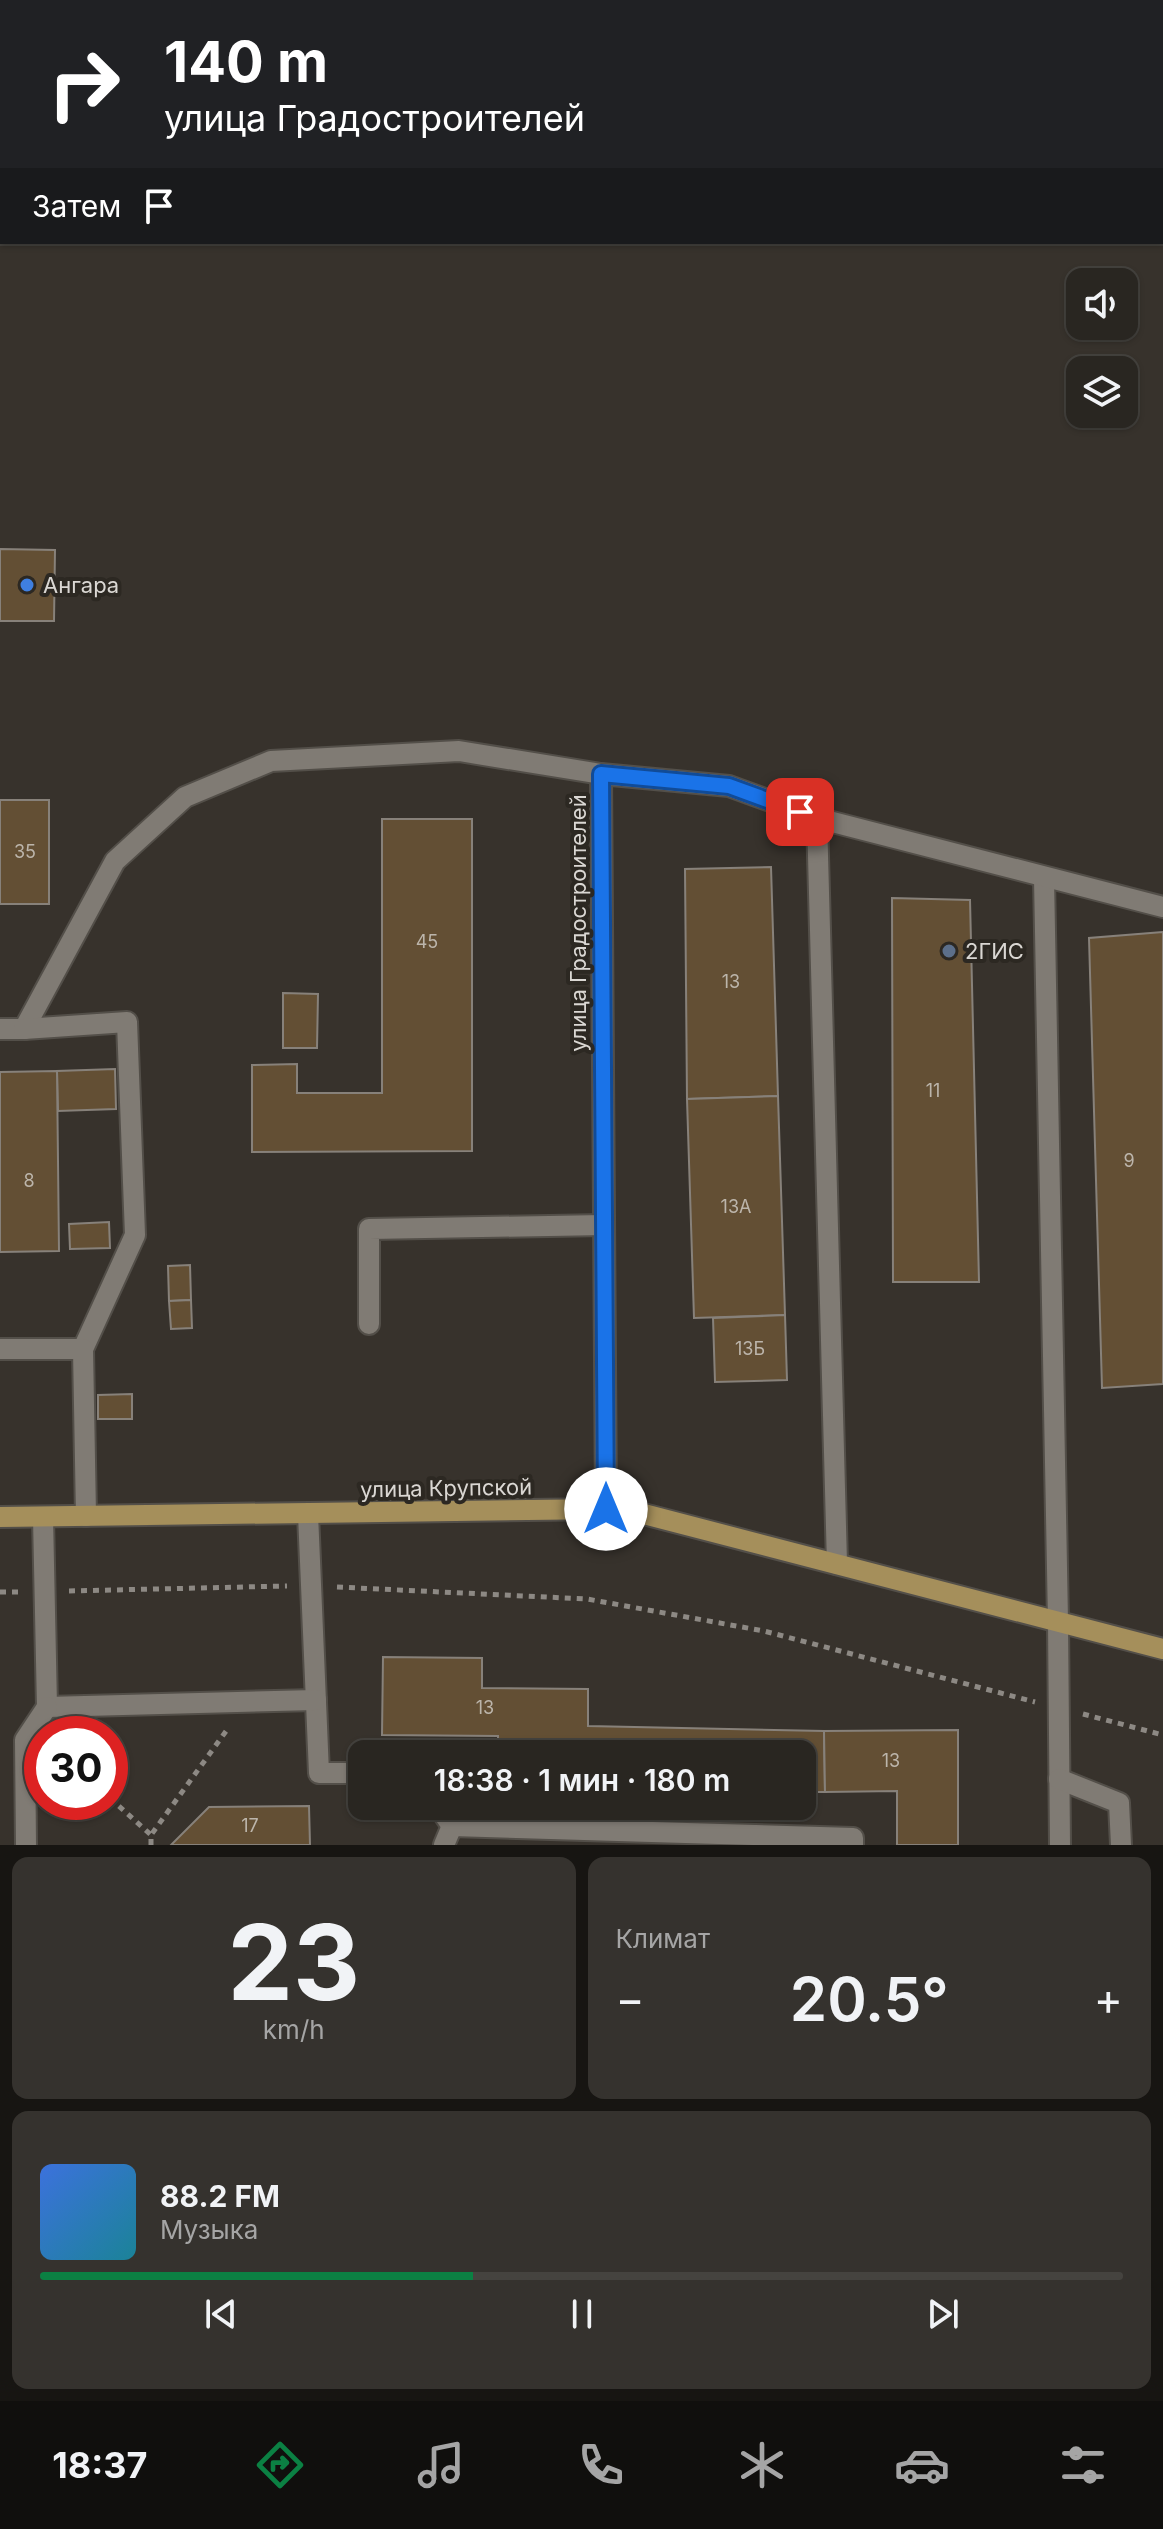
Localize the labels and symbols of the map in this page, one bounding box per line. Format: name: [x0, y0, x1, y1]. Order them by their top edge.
place label: Ангара: [43, 572, 119, 598]
marker: Ангара: [18, 576, 36, 594]
pin: [766, 778, 834, 846]
street label: улица Градостроителей: [565, 794, 591, 1052]
house number: 35: [14, 841, 36, 862]
house number: 45: [416, 931, 438, 952]
place label: 2ГИС: [965, 938, 1024, 964]
marker: 2ГИС: [940, 942, 958, 960]
house number: 13: [722, 971, 740, 992]
house number: 11: [926, 1080, 940, 1101]
house number: 9: [1123, 1150, 1135, 1171]
house number: 8: [23, 1170, 35, 1191]
house number: 13А: [721, 1196, 751, 1217]
house number: 13Б: [735, 1338, 765, 1359]
position arrow: [564, 1467, 648, 1551]
street label: улица Крупской: [360, 1474, 532, 1502]
house number: 13: [476, 1697, 494, 1718]
speed limit sign: 30: [24, 1716, 128, 1820]
house number: 13: [882, 1750, 900, 1771]
house number: 17: [241, 1815, 259, 1836]

